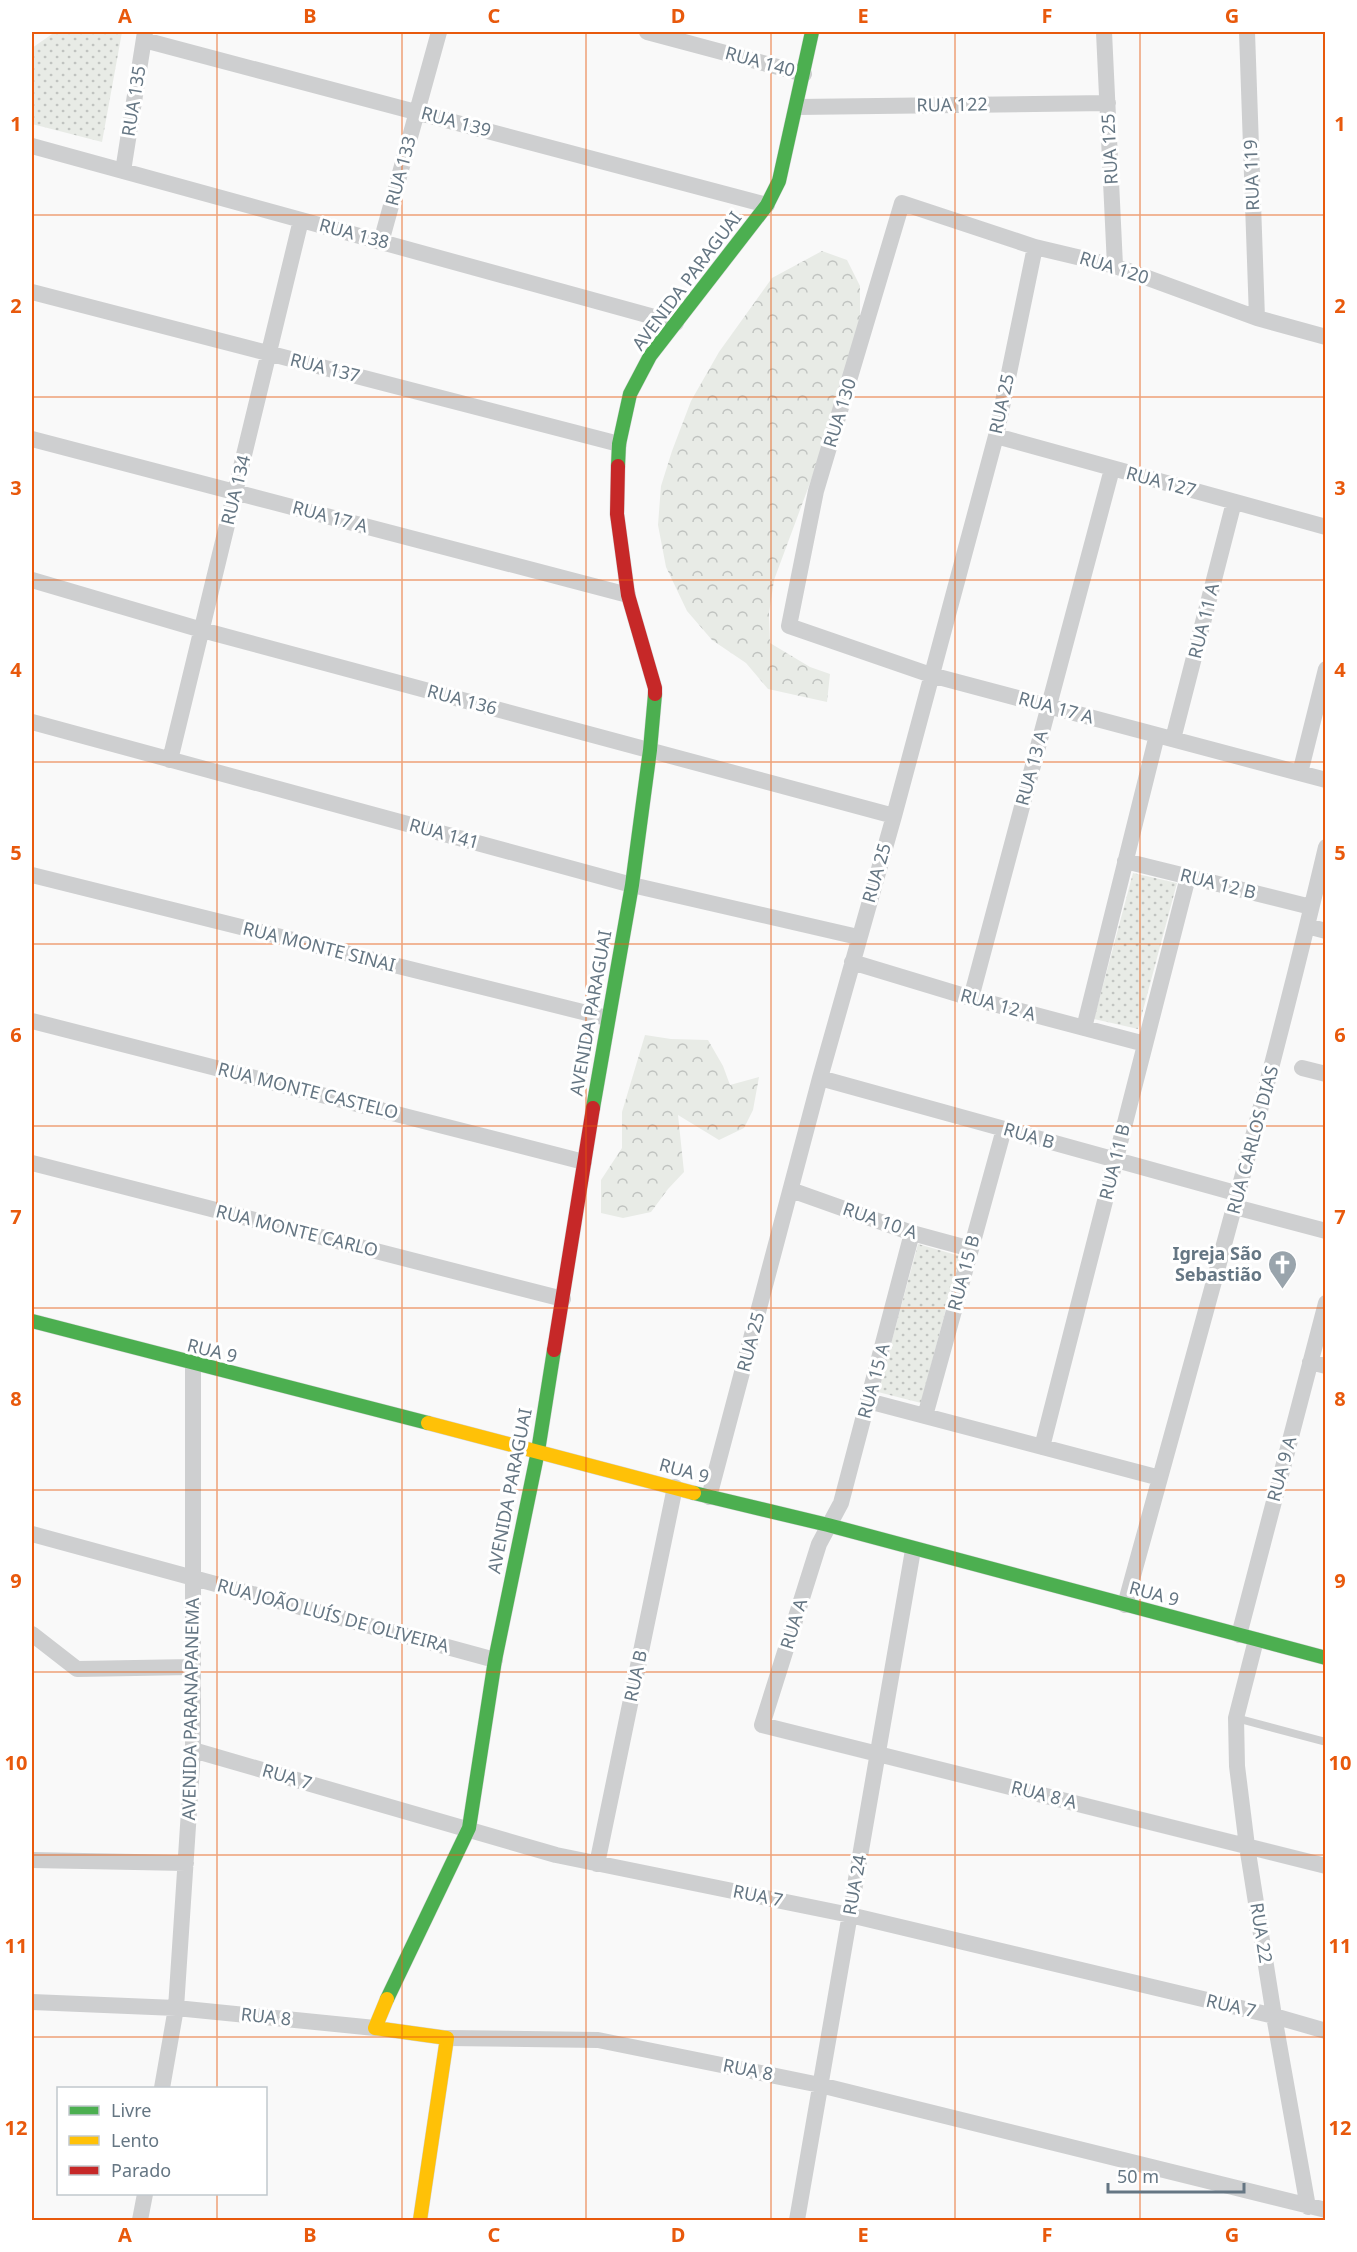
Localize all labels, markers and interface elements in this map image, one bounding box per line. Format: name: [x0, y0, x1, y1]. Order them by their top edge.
text: A: [118, 2, 132, 29]
text: B: [303, 2, 317, 29]
text: C: [488, 2, 501, 29]
text: D: [671, 2, 685, 29]
text: E: [857, 2, 869, 29]
text: F: [1042, 2, 1052, 29]
text: G: [1225, 2, 1239, 29]
street label: RUA 140: [723, 40, 798, 82]
street label: RUA 135: [116, 64, 150, 138]
street label: RUA 122: [916, 91, 988, 117]
street label: RUA 139: [419, 100, 494, 142]
text: 1: [10, 110, 22, 137]
text: 1: [1334, 110, 1346, 137]
street label: RUA 125: [1095, 113, 1123, 185]
street label: RUA 133: [379, 133, 421, 208]
street label: RUA 119: [1238, 139, 1264, 211]
street label: AVENIDA PARAGUAI: [626, 206, 746, 355]
street label: RUA 138: [317, 212, 392, 254]
street label: RUA 120: [1077, 245, 1152, 289]
text: 2: [10, 292, 22, 319]
text: 2: [1334, 292, 1346, 319]
street label: RUA 137: [288, 347, 363, 387]
street label: RUA 25: [983, 371, 1019, 436]
street label: RUA 130: [817, 375, 861, 450]
street label: RUA 134: [215, 452, 255, 527]
street label: RUA 127: [1124, 460, 1199, 502]
text: 3: [10, 474, 22, 501]
text: 3: [1334, 474, 1346, 501]
street label: RUA 17 A: [290, 494, 371, 538]
street label: RUA 11 A: [1182, 580, 1224, 661]
text: 4: [10, 656, 22, 683]
text: 4: [1334, 656, 1346, 683]
street label: RUA 136: [425, 678, 500, 720]
street label: RUA 17 A: [1016, 685, 1097, 729]
street label: RUA 13 A: [1009, 727, 1053, 808]
street label: RUA 141: [407, 812, 482, 854]
text: 5: [10, 839, 22, 866]
text: 5: [1334, 839, 1346, 866]
street label: RUA 25: [856, 840, 896, 905]
street label: RUA 12 B: [1178, 862, 1259, 904]
street label: RUA MONTE SINAI: [240, 915, 398, 977]
street label: AVENIDA PARAGUAI: [564, 928, 616, 1098]
street label: RUA 12 A: [958, 982, 1039, 1026]
text: 6: [10, 1021, 22, 1048]
text: 6: [1334, 1021, 1346, 1048]
street label: RUA MONTE CASTELO: [216, 1056, 401, 1124]
street label: RUA CARLOS DIAS: [1221, 1063, 1283, 1217]
street label: RUA B: [1001, 1116, 1058, 1154]
street label: RUA 11 B: [1093, 1121, 1135, 1202]
street label: RUA 10 A: [840, 1196, 921, 1244]
street label: RUA MONTE CARLO: [214, 1198, 381, 1262]
text: 7: [10, 1203, 22, 1230]
text: 7: [1334, 1203, 1346, 1230]
street label: RUA 15 B: [941, 1232, 985, 1313]
place label: Igreja São Sebastião: [1172, 1241, 1262, 1286]
church icon: Igreja São Sebastião: [1267, 1248, 1299, 1290]
street label: RUA 25: [731, 1309, 770, 1374]
street label: RUA 9: [185, 1332, 240, 1368]
street label: RUA 15 A: [851, 1340, 895, 1421]
text: 8: [10, 1385, 22, 1412]
text: 8: [1334, 1385, 1346, 1412]
street label: AVENIDA PARAGUAI: [481, 1406, 537, 1575]
street label: RUA 9 A: [1261, 1433, 1301, 1504]
street label: RUA 9: [657, 1452, 712, 1488]
text: 9: [10, 1567, 22, 1594]
text: 9: [1334, 1567, 1346, 1594]
street label: RUA JOÃO LUÍS DE OLIVEIRA: [215, 1573, 452, 1658]
street label: RUA 9: [1127, 1575, 1182, 1611]
street label: RUA A: [774, 1595, 812, 1652]
street label: AVENIDA PARANAPANEMA: [176, 1597, 204, 1821]
street label: RUA B: [618, 1648, 652, 1704]
text: 10: [5, 1749, 27, 1776]
text: 10: [1329, 1749, 1351, 1776]
street label: RUA 7: [260, 1758, 315, 1795]
street label: RUA 8 A: [1009, 1774, 1080, 1814]
street label: RUA 24: [837, 1853, 871, 1917]
street label: RUA 7: [731, 1878, 785, 1912]
street label: RUA 22: [1245, 1901, 1279, 1965]
text: 11: [5, 1932, 27, 1959]
text: 11: [1329, 1932, 1351, 1959]
street label: RUA 7: [1204, 1988, 1259, 2022]
street label: RUA 8: [240, 2001, 293, 2031]
street label: RUA 8: [721, 2052, 775, 2086]
legend: [57, 2087, 267, 2195]
text: Livre: [111, 2098, 151, 2122]
text: 12: [5, 2114, 27, 2141]
text: 12: [1329, 2114, 1351, 2141]
text: Lento: [111, 2128, 159, 2152]
scale bar: [1108, 2156, 1244, 2194]
text: Parado: [111, 2158, 171, 2182]
text: 50 m: [1117, 2164, 1159, 2188]
text: A: [118, 2221, 132, 2248]
text: B: [303, 2221, 317, 2248]
text: C: [488, 2221, 501, 2248]
text: D: [671, 2221, 685, 2248]
text: E: [857, 2221, 869, 2248]
text: F: [1042, 2221, 1052, 2248]
text: G: [1225, 2221, 1239, 2248]

